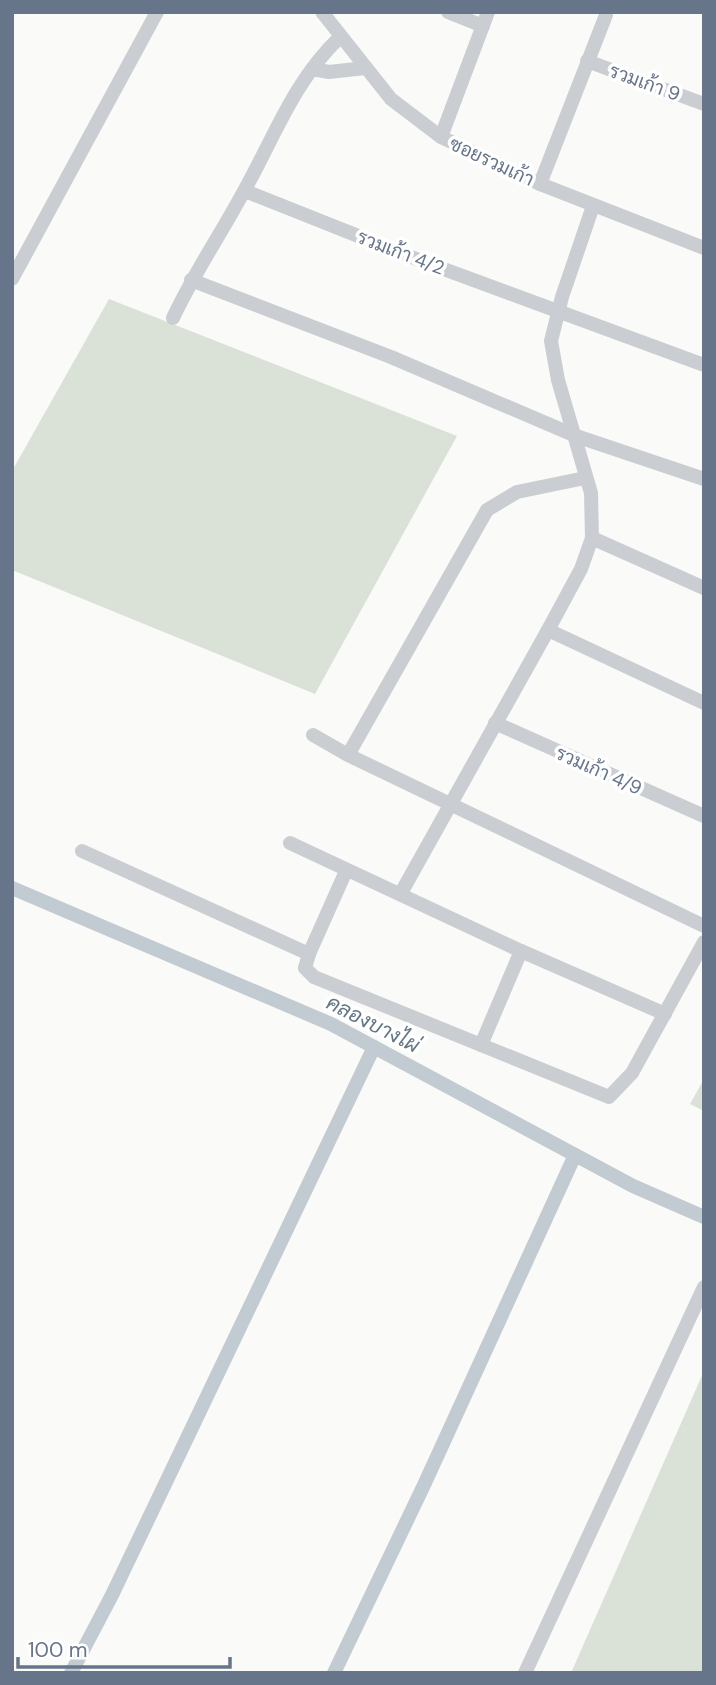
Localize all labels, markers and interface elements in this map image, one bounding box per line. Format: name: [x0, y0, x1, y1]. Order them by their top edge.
street label: รวมเก้า 9: [606, 58, 684, 107]
street label: ซอยรวมเก้า: [446, 131, 538, 192]
street label: รวมเก้า 4/2: [354, 224, 448, 281]
street label: รวมเก้า 4/9: [552, 740, 646, 801]
water label: คลองบางไผ่: [322, 989, 425, 1060]
scale bar: [18, 1626, 229, 1670]
text: 100 m: [28, 1636, 88, 1664]

